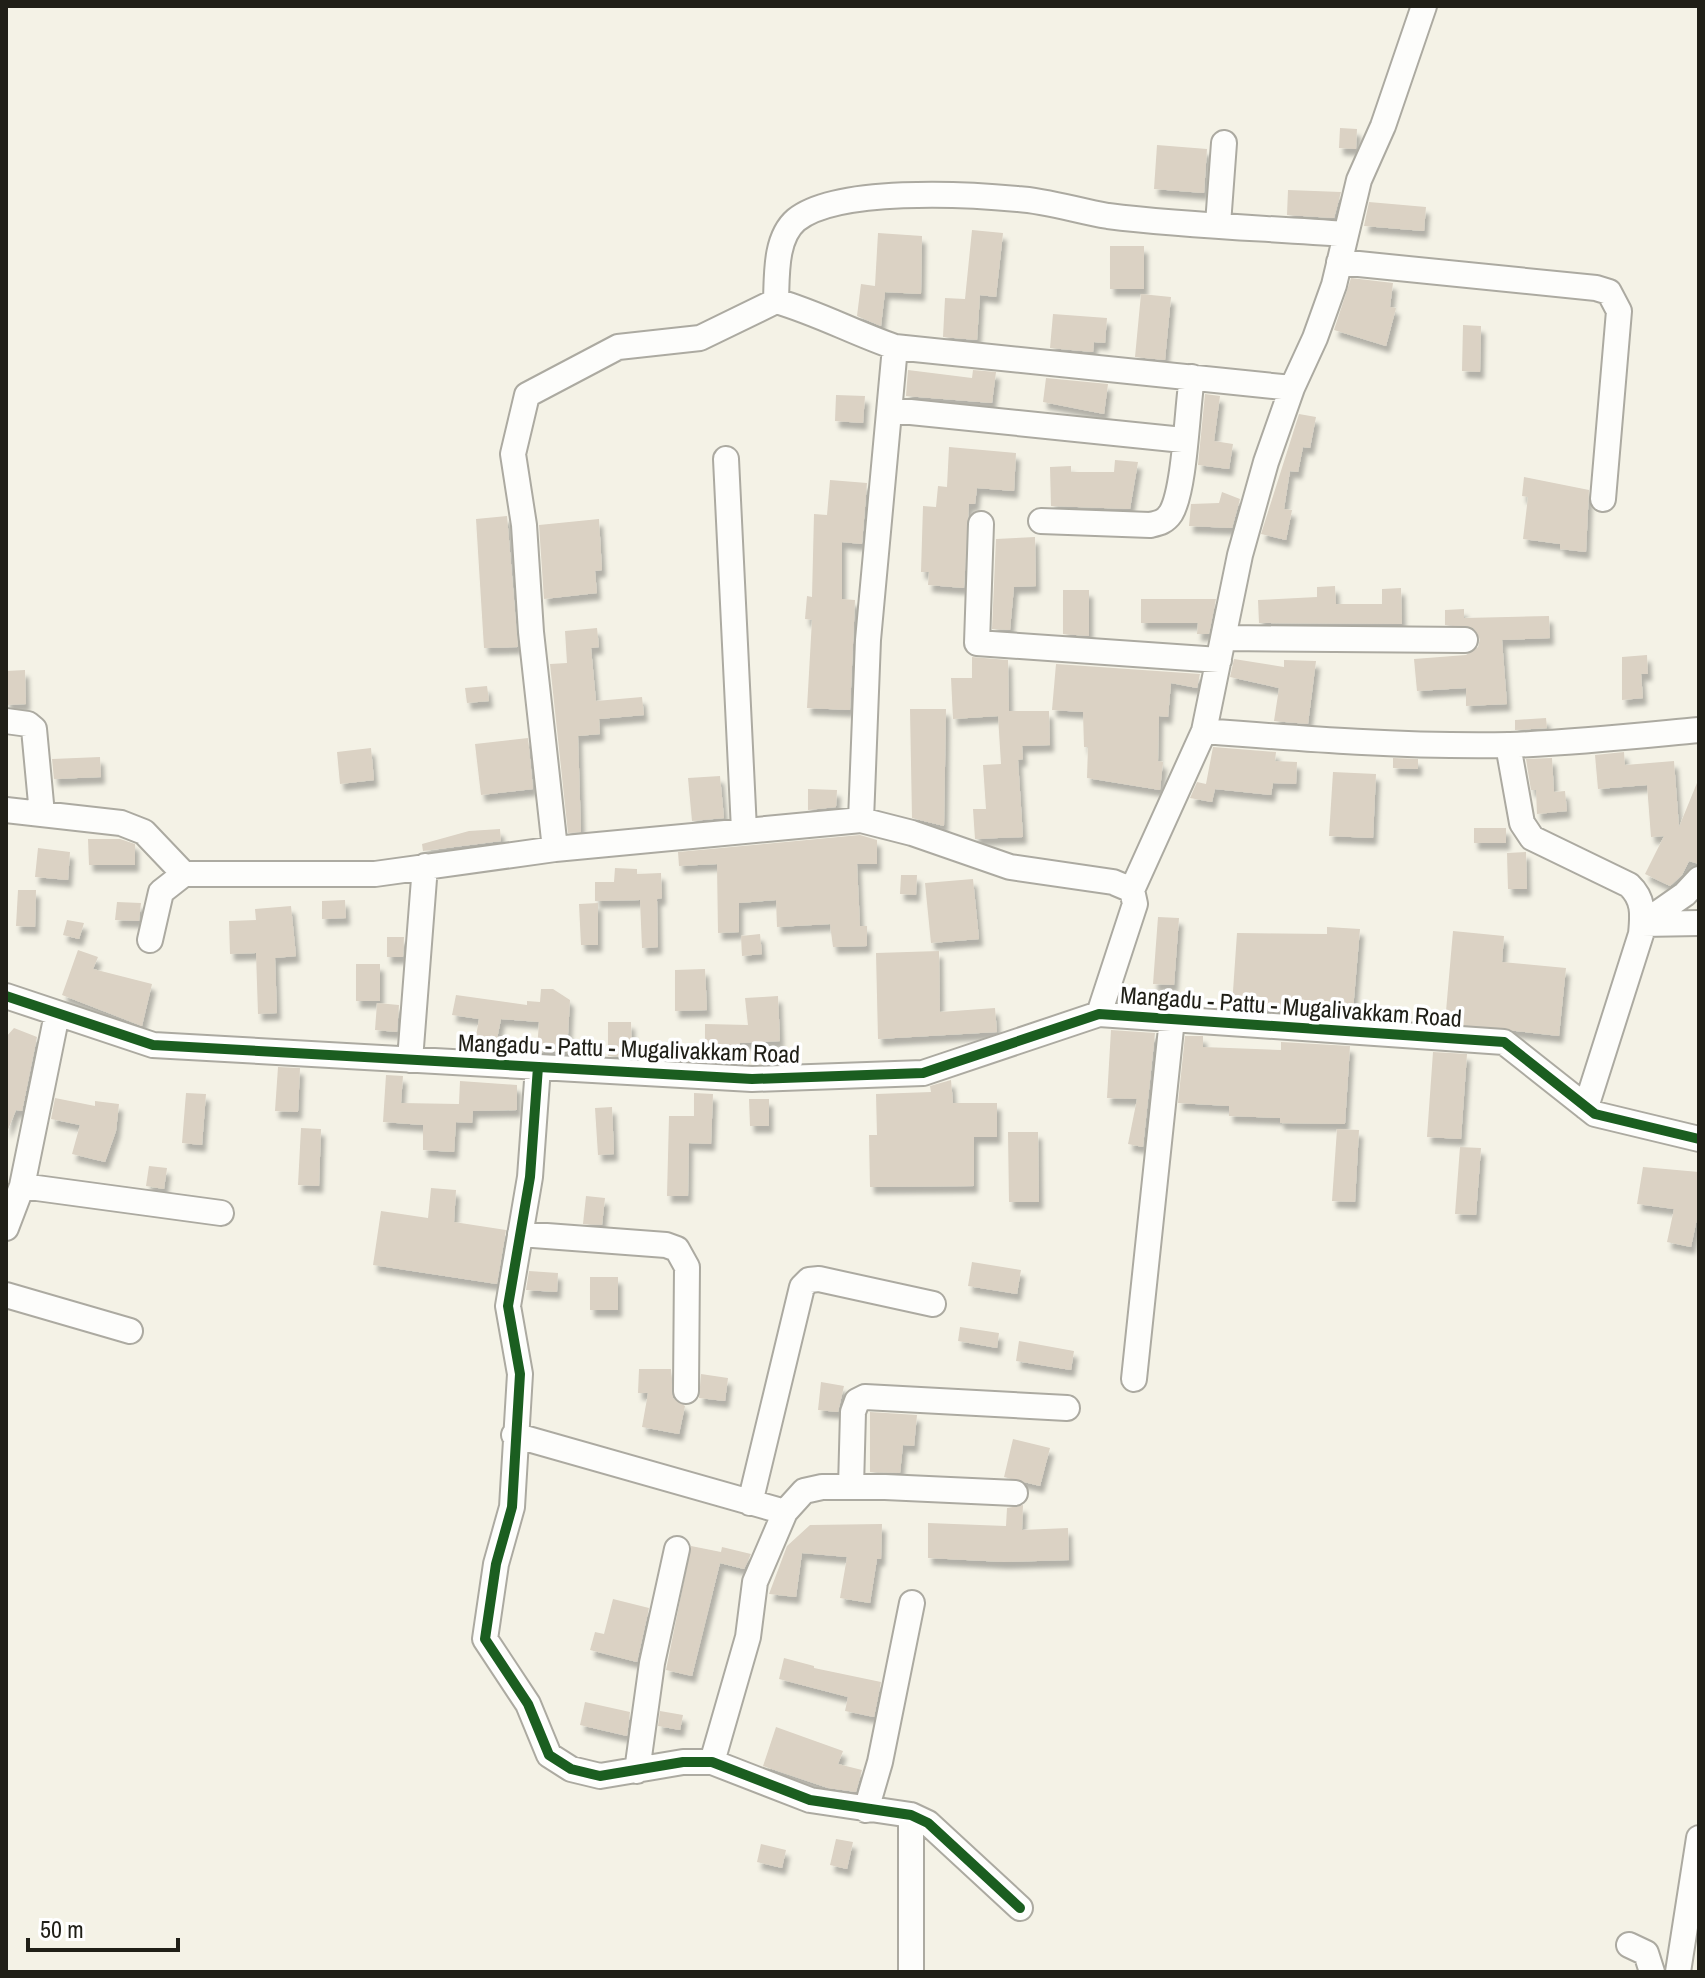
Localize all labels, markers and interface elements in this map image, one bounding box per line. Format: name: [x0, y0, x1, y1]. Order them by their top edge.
street label: Mangadu - Pattu - Mugalivakkam Road: [1119, 978, 1463, 1034]
street label: Mangadu - Pattu - Mugalivakkam Road: [457, 1026, 801, 1070]
scale bar: [28, 1902, 178, 1952]
text: 50 m: [40, 1913, 84, 1945]

